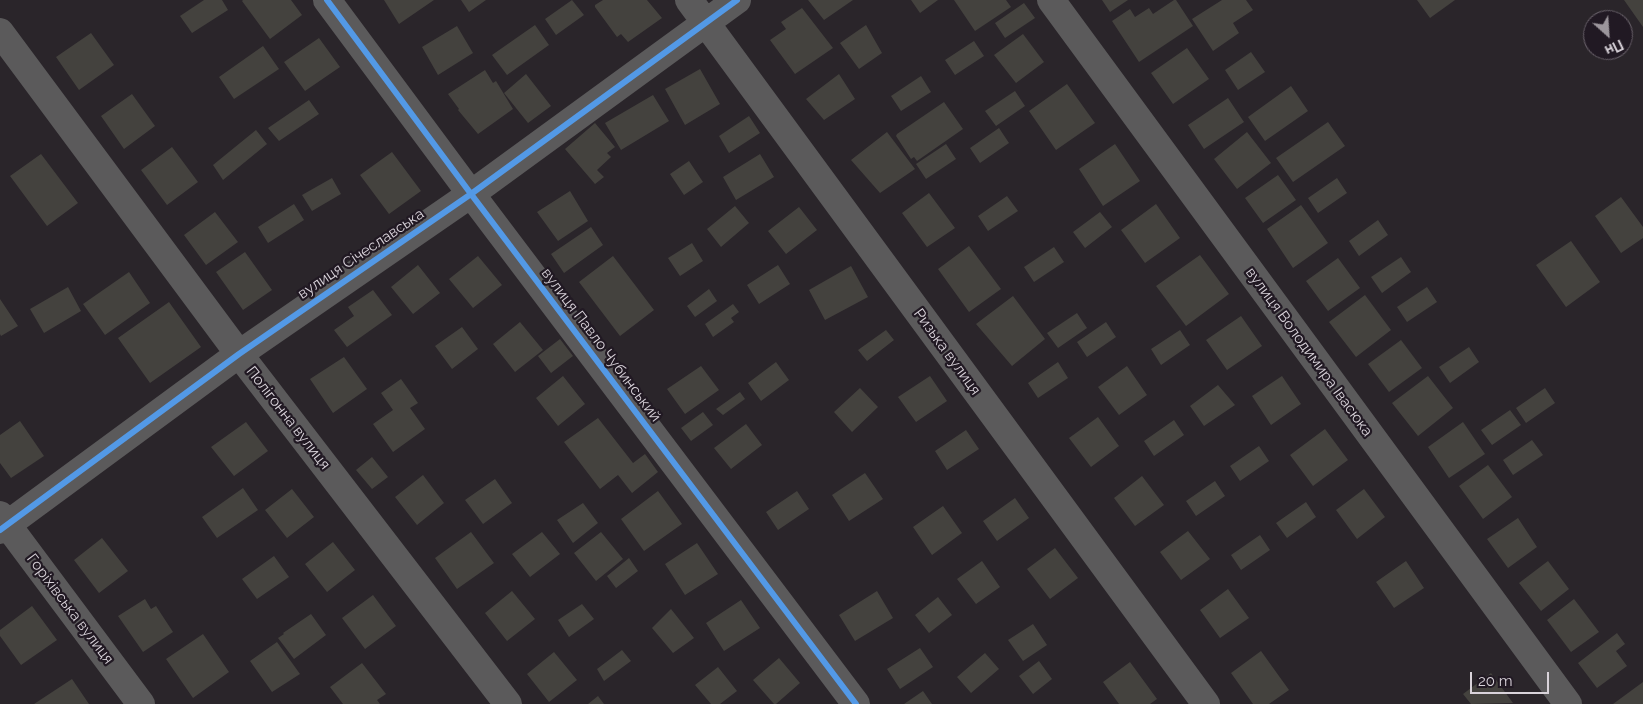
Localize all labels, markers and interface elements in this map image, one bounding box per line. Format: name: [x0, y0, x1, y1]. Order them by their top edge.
north arrow: [1583, 10, 1633, 60]
text: Пн: [1602, 36, 1626, 59]
street label: вулиця Січеславська: [294, 205, 428, 303]
street label: вулиця Володимира Івасюка: [1242, 264, 1376, 440]
street label: вулиця Павло Чубинський: [537, 265, 665, 425]
street label: Ризька вулиця: [910, 305, 984, 399]
street label: Полігонна вулиця: [242, 363, 334, 473]
street label: Горіхівська вулиця: [23, 550, 117, 668]
scale bar: [1473, 662, 1552, 694]
text: 20 m: [1478, 672, 1513, 690]

